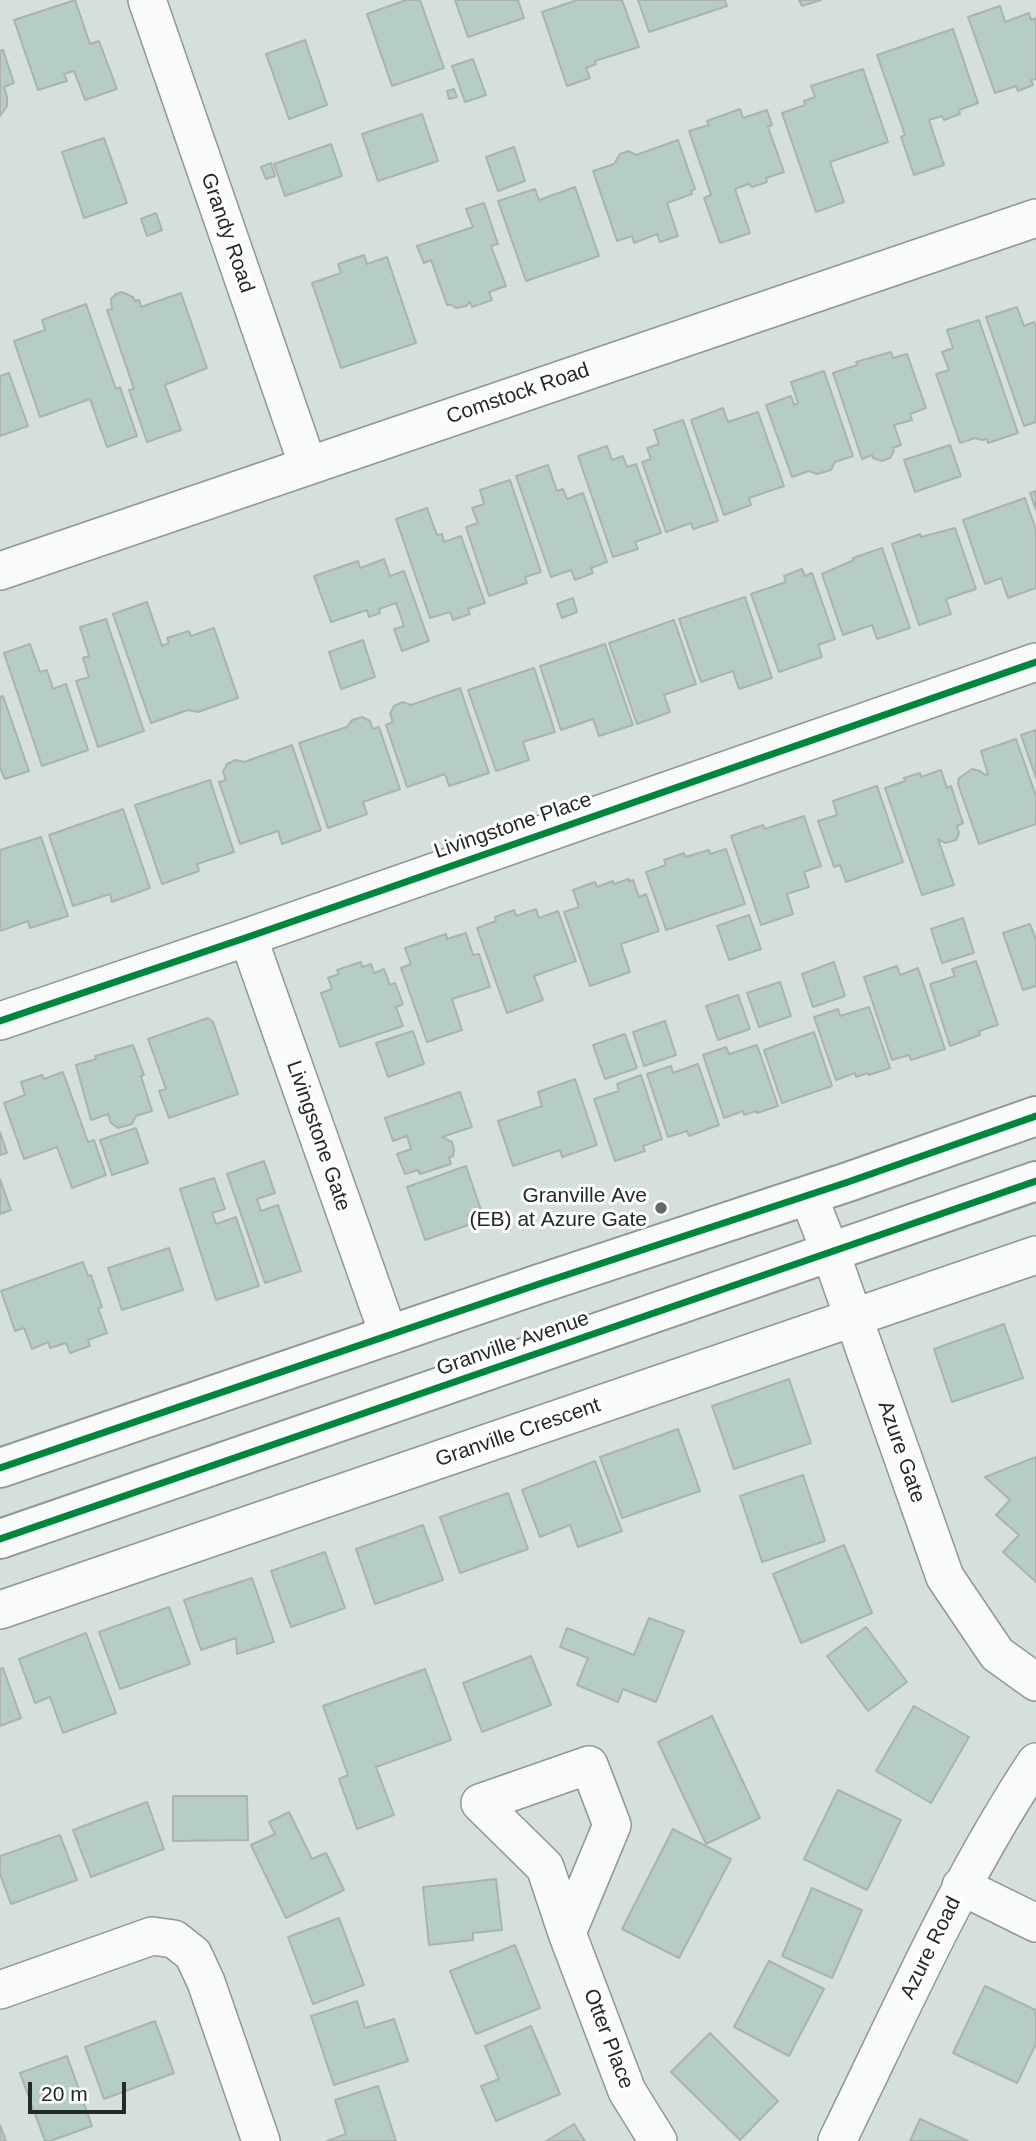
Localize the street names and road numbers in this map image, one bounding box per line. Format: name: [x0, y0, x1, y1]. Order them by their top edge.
street label: Grandy Road: [195, 170, 259, 296]
street label: Comstock Road: [443, 358, 593, 430]
street label: Livingstone Place: [431, 787, 595, 865]
street label: Livingstone Gate: [280, 1057, 356, 1215]
street label: Granville Avenue: [433, 1306, 593, 1382]
street label: Granville Crescent: [432, 1393, 604, 1473]
street label: Azure Gate: [872, 1398, 930, 1506]
street label: Azure Road: [895, 1893, 967, 2003]
street label: Otter Place: [577, 1985, 639, 2093]

